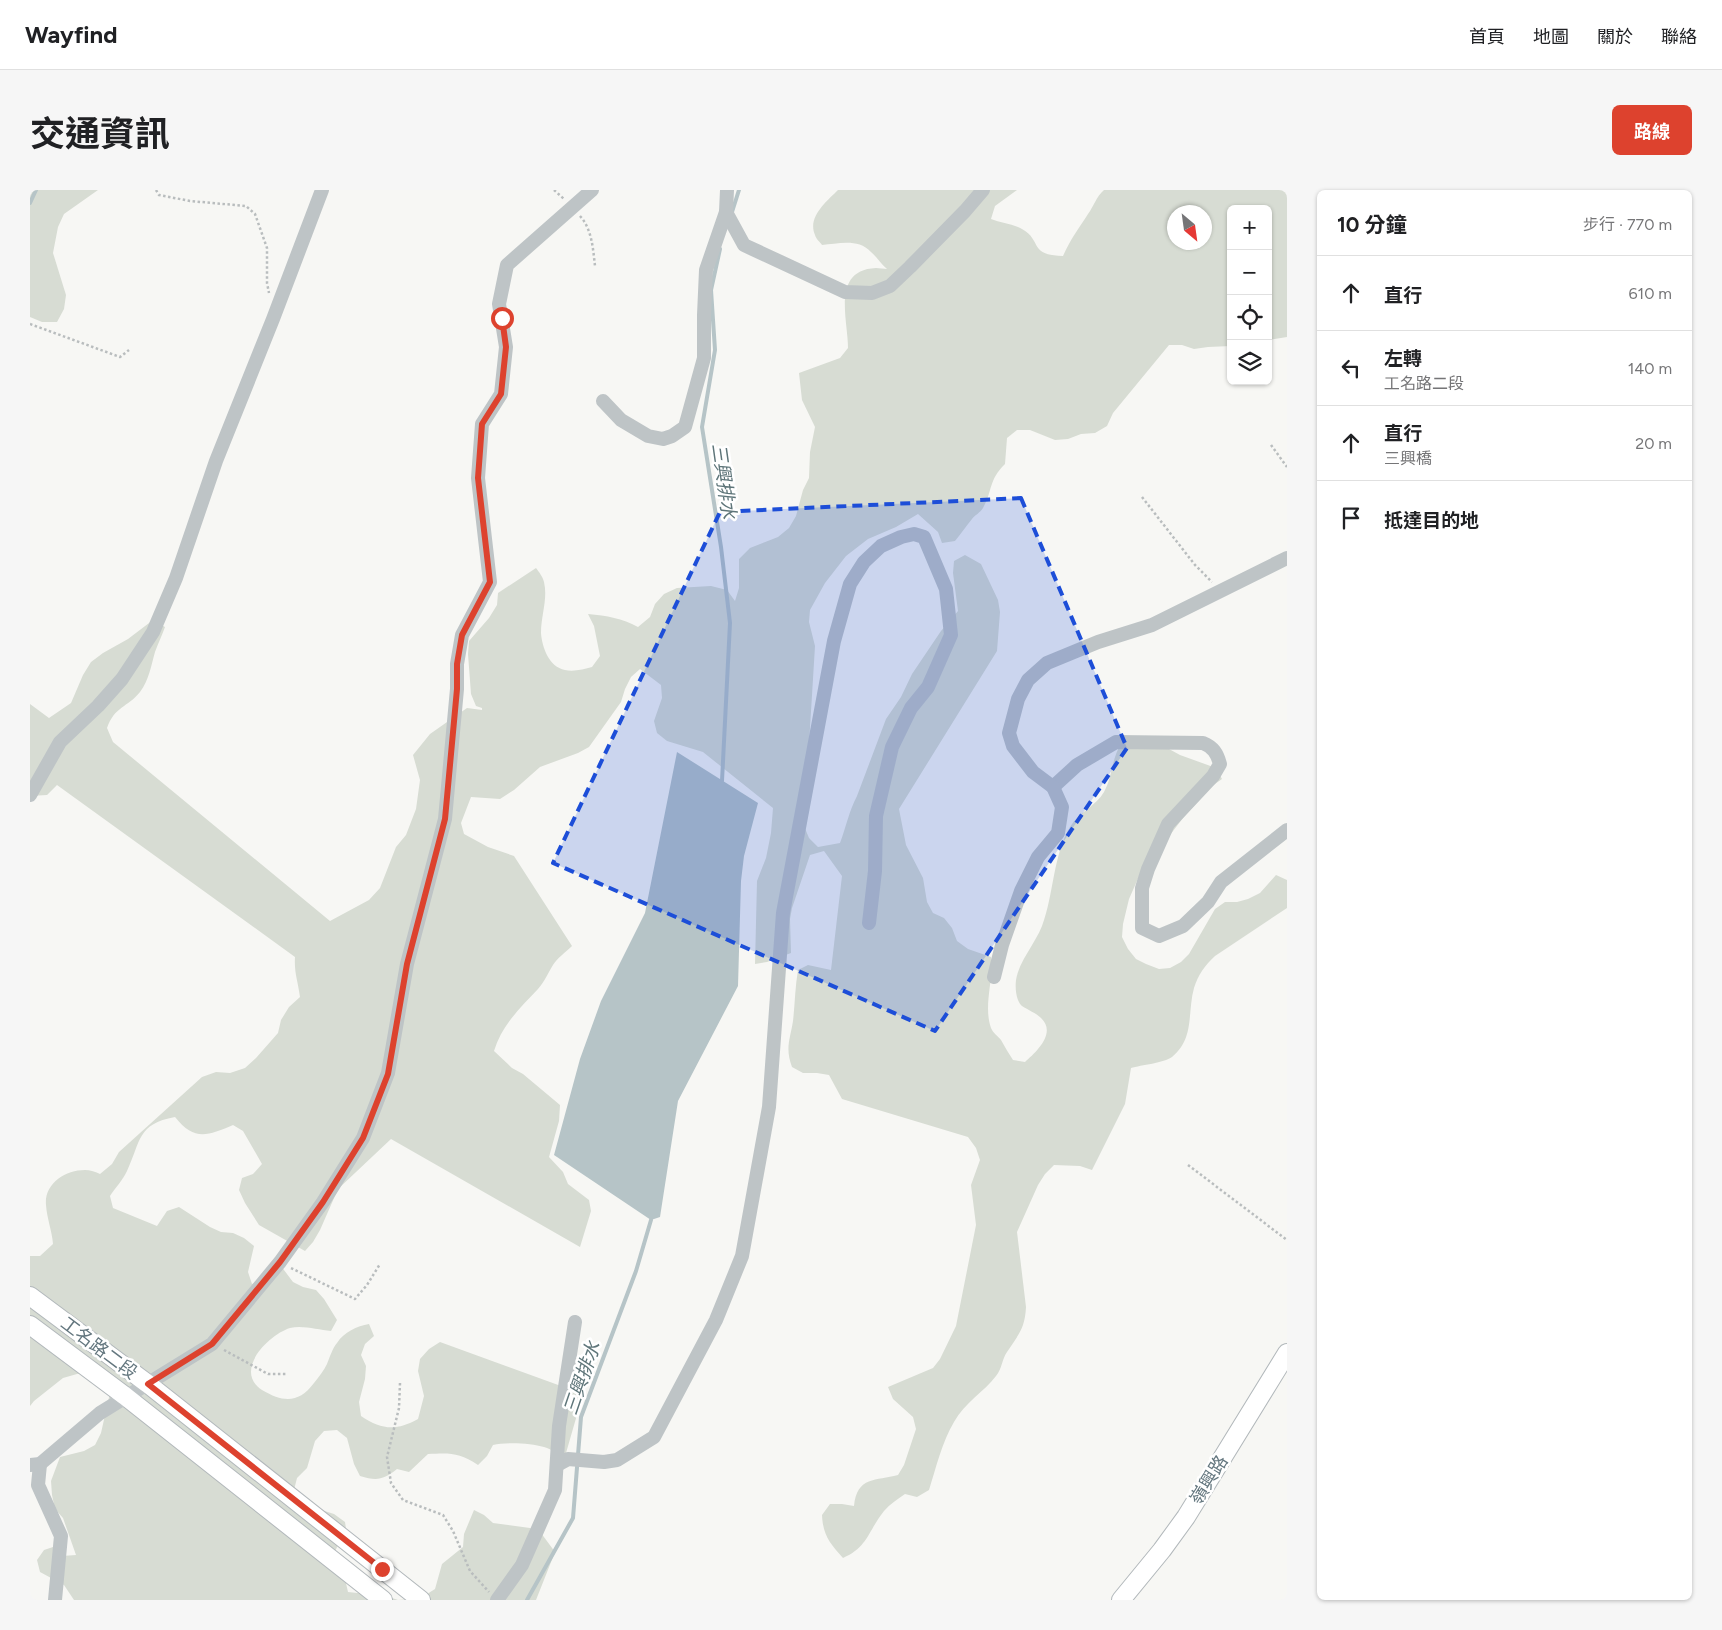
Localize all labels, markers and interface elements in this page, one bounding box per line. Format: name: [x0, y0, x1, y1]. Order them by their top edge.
text: Wayfind: [25, 20, 118, 49]
text: 首頁: [1469, 26, 1505, 48]
text: 地圖: [1533, 26, 1569, 48]
text: 關於: [1597, 26, 1633, 48]
text: 聯絡: [1661, 26, 1697, 48]
button: 路線: [1612, 105, 1692, 155]
text: 交通資訊: [30, 113, 170, 155]
north arrow: [1167, 205, 1212, 250]
map controls: [1227, 205, 1272, 385]
button: +: [1227, 205, 1272, 250]
text: 10 分鐘: [1337, 212, 1406, 237]
text: 步行 · 770 m: [1583, 215, 1672, 234]
button: −: [1227, 250, 1272, 295]
icon: ahead: [1337, 279, 1365, 307]
text: 直行: [1384, 284, 1422, 307]
text: 610 m: [1629, 284, 1672, 303]
button: locate: [1227, 295, 1272, 340]
route start: [491, 307, 514, 330]
button: layers: [1227, 340, 1272, 385]
text: 左轉: [1384, 347, 1422, 370]
icon: left: [1337, 354, 1365, 382]
text: 140 m: [1628, 359, 1672, 378]
text: 工名路二段: [1384, 374, 1464, 393]
text: 直行: [1384, 422, 1422, 445]
icon: ahead: [1337, 429, 1365, 457]
text: 20 m: [1635, 434, 1672, 453]
water label: 三興排水: [707, 442, 741, 521]
text: 三興橋: [1384, 449, 1432, 468]
icon: arrive: [1337, 504, 1365, 532]
text: 抵達目的地: [1384, 509, 1479, 532]
street label: 工名路二段: [56, 1312, 142, 1384]
water label: 三興排水: [559, 1337, 606, 1418]
street label: 嶺興路: [1185, 1451, 1233, 1509]
route end: [371, 1558, 394, 1581]

